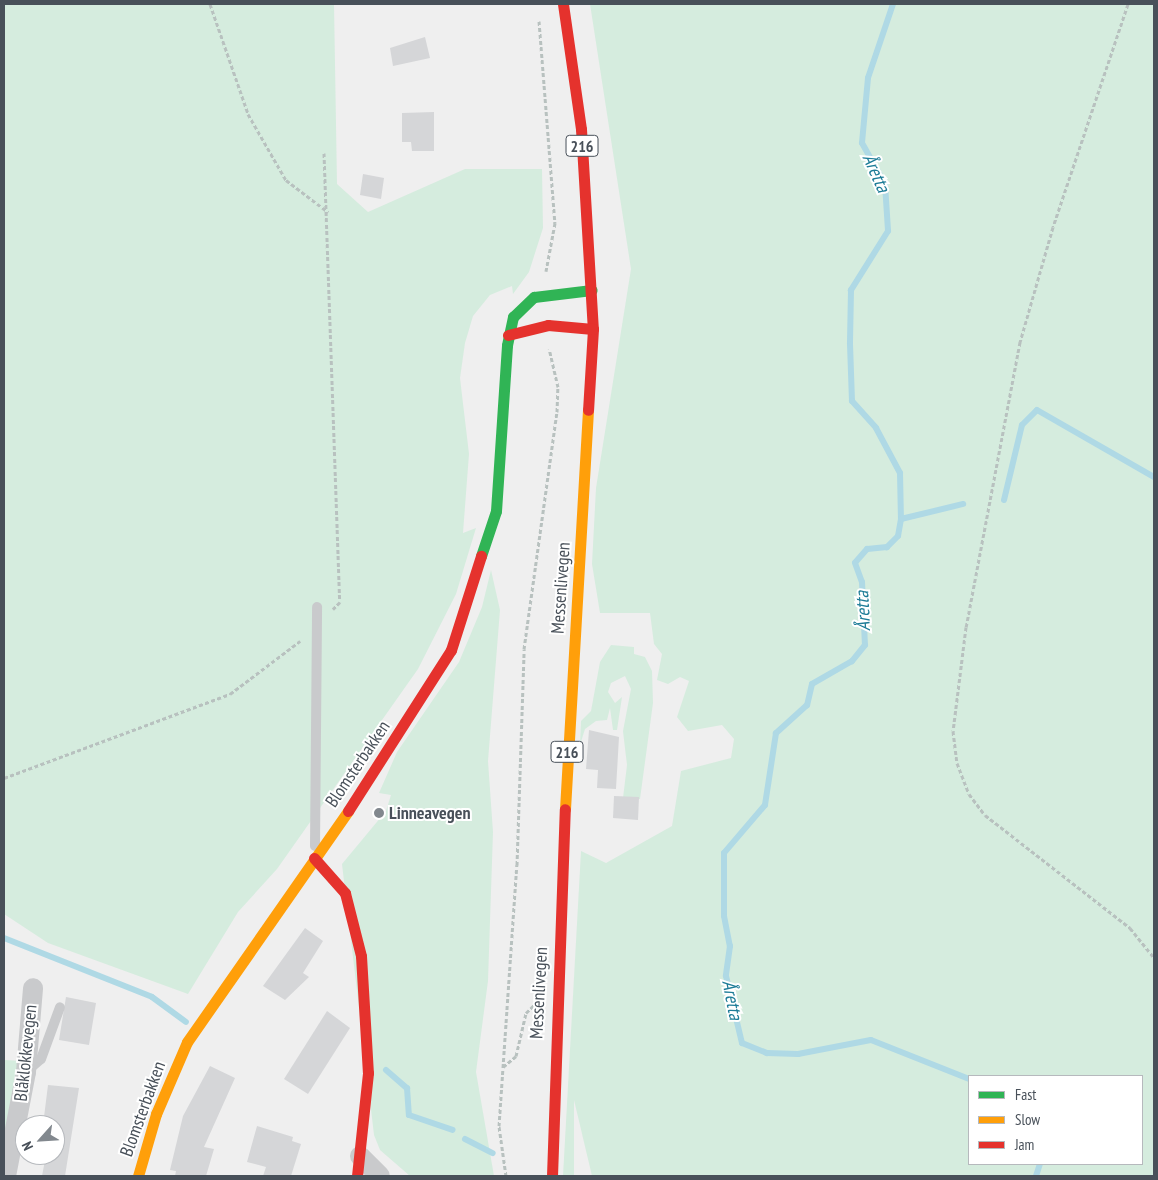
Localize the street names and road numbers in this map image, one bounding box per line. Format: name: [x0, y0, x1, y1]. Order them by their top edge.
road number: 216: [564, 132, 600, 160]
street label: Messenlivegen: [547, 541, 575, 635]
street label: Blomsterbakken: [321, 717, 395, 811]
road number: 216: [550, 739, 584, 766]
street label: Messenlivegen: [526, 947, 552, 1039]
street label: Blåklokkevegen: [10, 1004, 42, 1102]
street label: Blomsterbakken: [116, 1059, 170, 1159]

